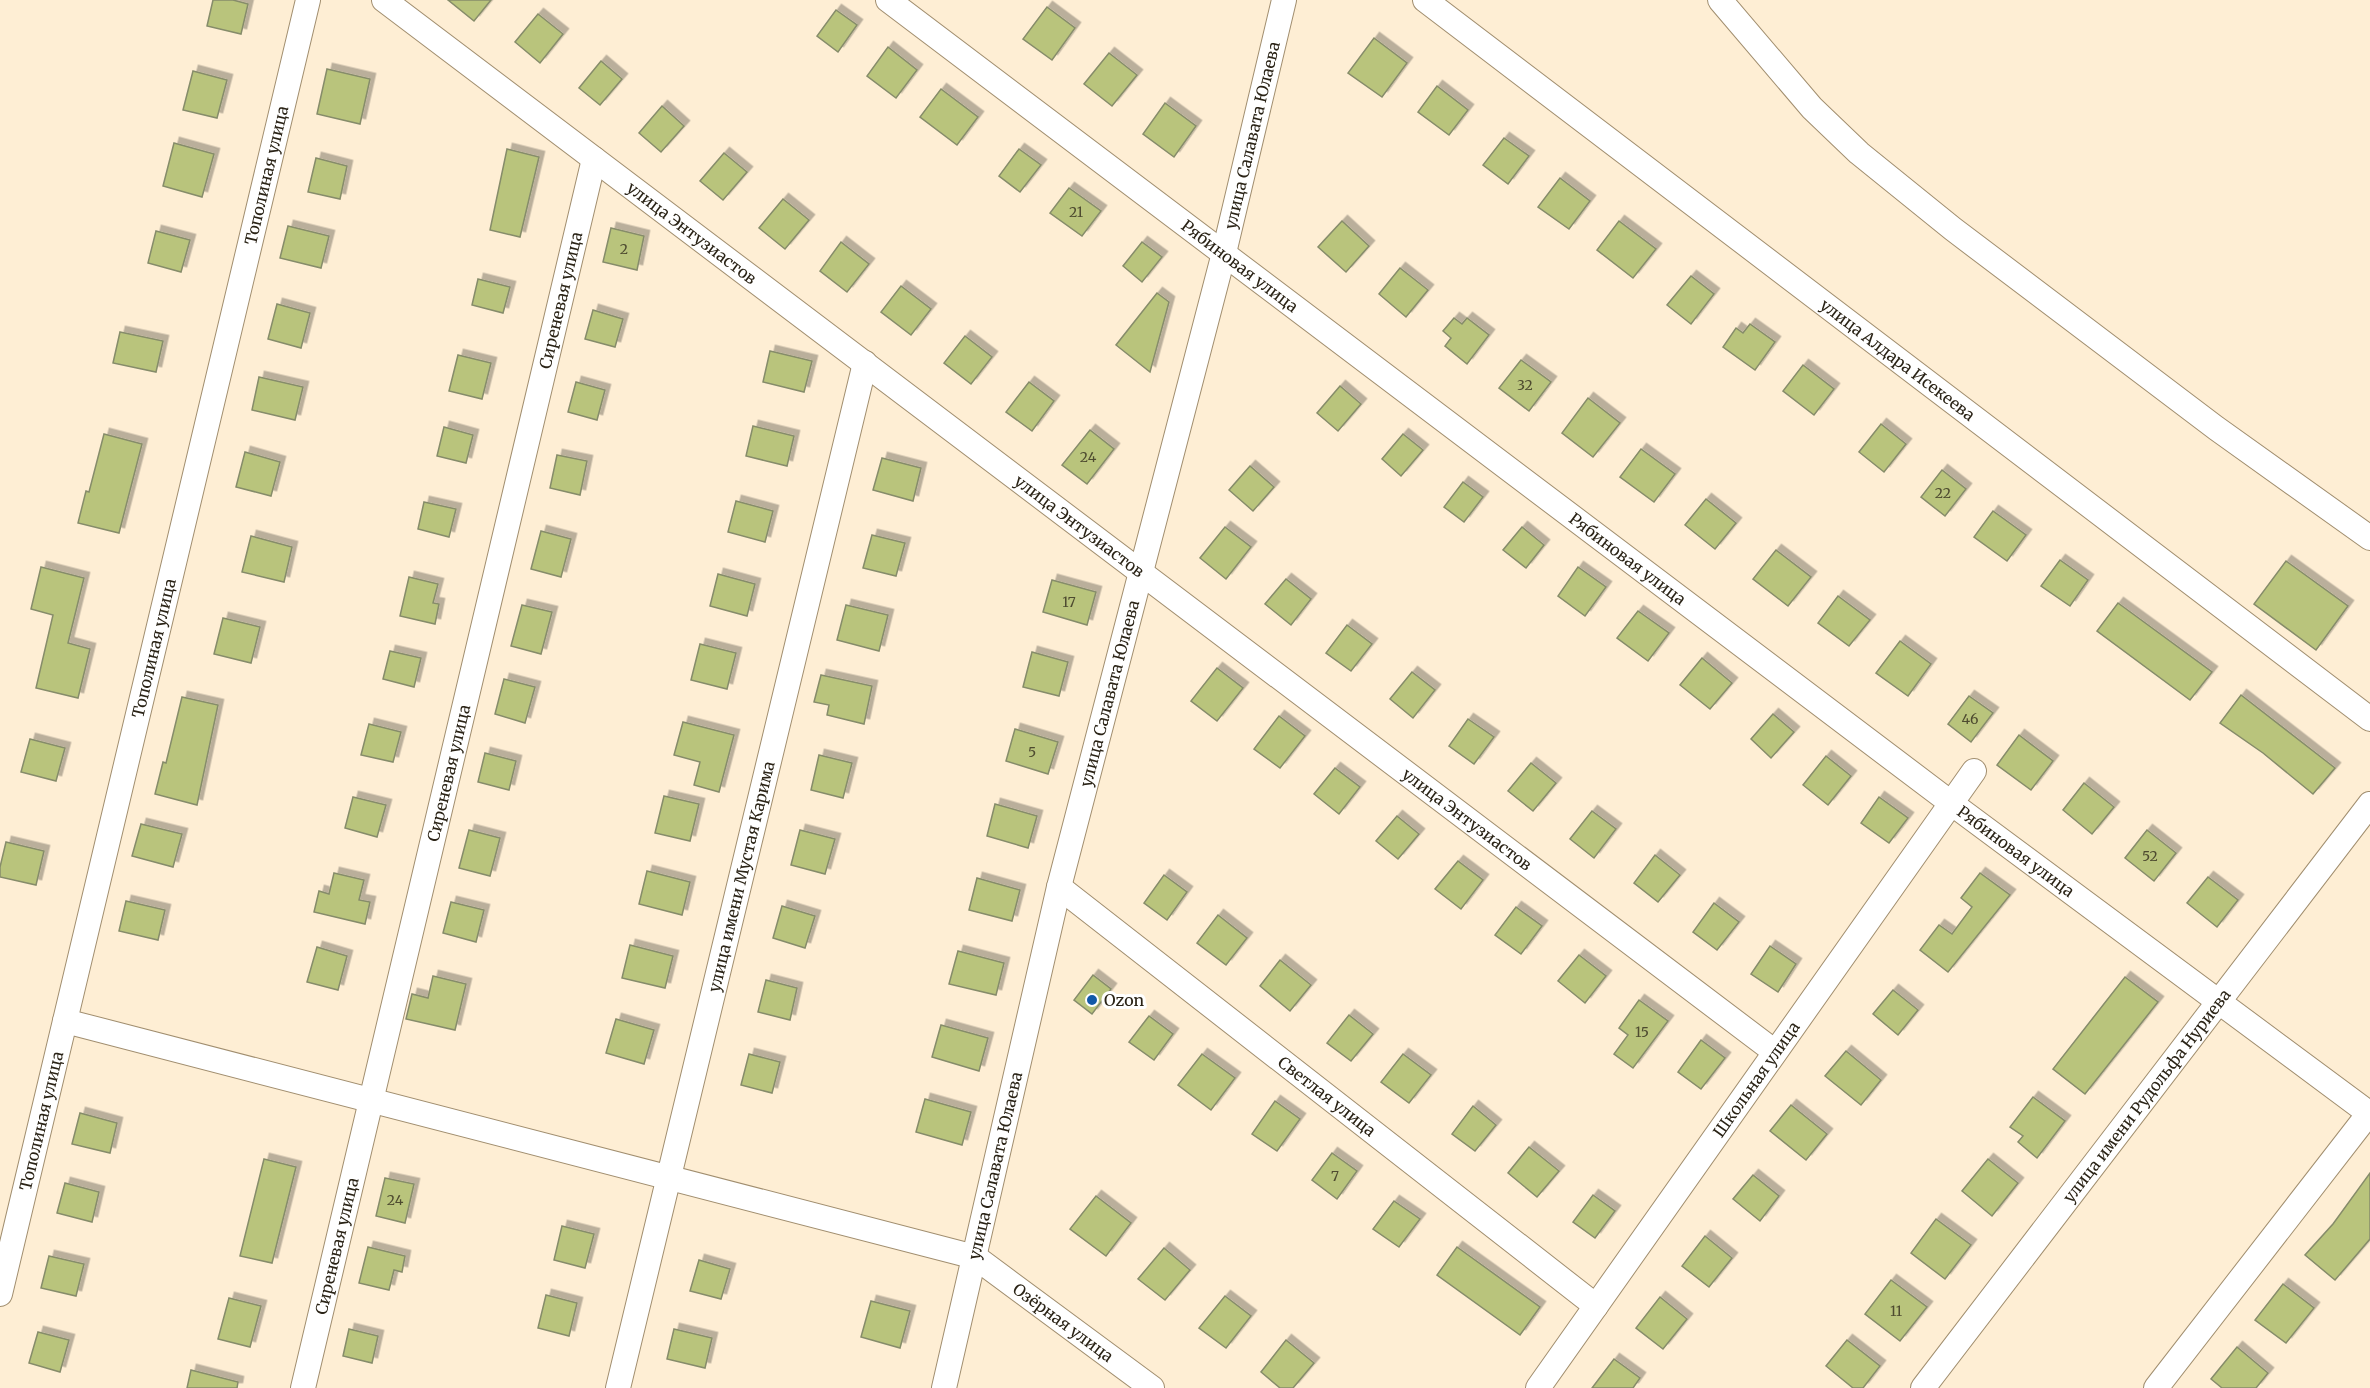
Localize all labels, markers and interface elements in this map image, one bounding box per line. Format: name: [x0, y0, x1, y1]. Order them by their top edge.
street label: улица Салавата Юлаева: [1220, 39, 1284, 231]
street label: Тополиная улица: [240, 103, 293, 247]
street label: улица Энтузиастов: [623, 177, 761, 288]
house number: 21: [1069, 203, 1083, 221]
street label: Рябиновая улица: [1178, 215, 1302, 317]
street label: Сиреневая улица: [535, 229, 587, 371]
house number: 2: [620, 240, 628, 258]
street label: улица Алдара Исекеева: [1816, 294, 1979, 425]
house number: 32: [1517, 376, 1533, 394]
house number: 24: [1080, 448, 1097, 466]
street label: улица Энтузиастов: [1011, 471, 1148, 581]
house number: 22: [1935, 484, 1951, 502]
street label: Рябиновая улица: [1565, 508, 1690, 609]
street label: Тополиная улица: [128, 576, 180, 720]
house number: 17: [1062, 593, 1076, 611]
street label: улица Салавата Юлаева: [1075, 597, 1143, 789]
street label: Сиреневая улица: [423, 702, 475, 843]
house number: 46: [1962, 710, 1978, 728]
house number: 5: [1028, 743, 1036, 761]
street label: улица имени Мустая Карима: [704, 759, 779, 994]
street label: улица Энтузиастов: [1398, 764, 1536, 875]
street label: Рябиновая улица: [1953, 801, 2079, 901]
house number: 52: [2142, 847, 2158, 865]
street label: улица имени Рудольфа Нуриева: [2059, 985, 2235, 1207]
place label: Ozon: [1104, 990, 1144, 1010]
marker: Ozon: [1085, 993, 1099, 1007]
street label: Школьная улица: [1708, 1017, 1804, 1141]
house number: 15: [1635, 1023, 1649, 1041]
street label: Тополиная улица: [15, 1049, 68, 1192]
street label: Светлая улица: [1274, 1052, 1380, 1141]
street label: улица Салавата Юлаева: [964, 1069, 1026, 1262]
house number: 7: [1331, 1167, 1339, 1185]
street label: Сиреневая улица: [311, 1175, 363, 1316]
house number: 24: [387, 1191, 404, 1209]
street label: Озёрная улица: [1009, 1279, 1118, 1366]
house number: 11: [1890, 1302, 1902, 1320]

